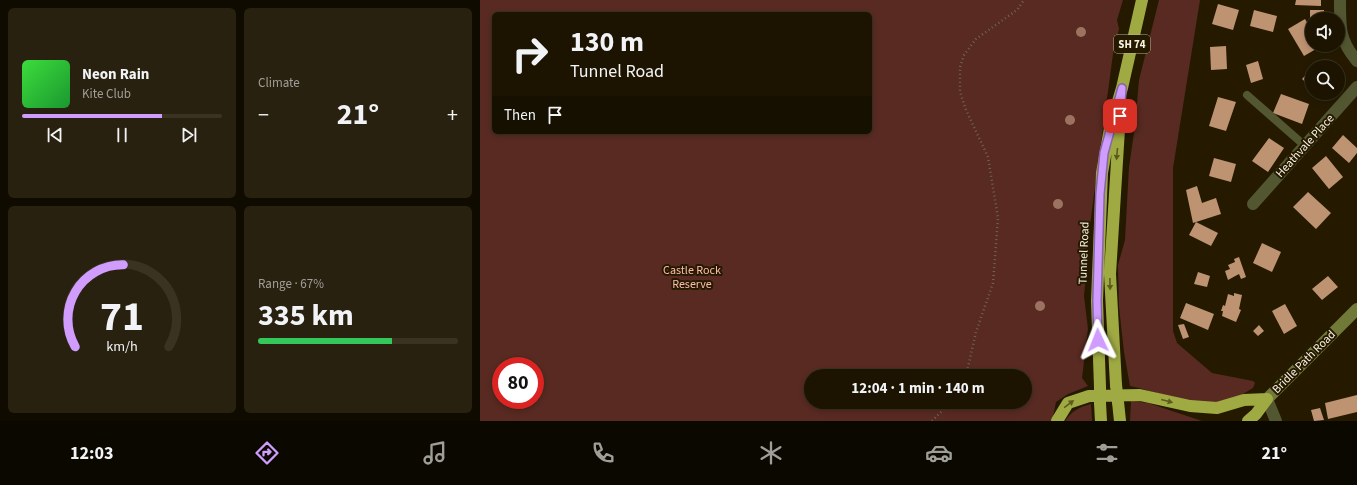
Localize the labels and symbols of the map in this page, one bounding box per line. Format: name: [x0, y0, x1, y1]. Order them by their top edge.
road number: SH 74: [1114, 35, 1150, 53]
pin: [1103, 99, 1137, 133]
street label: Heathvale Place: [1272, 111, 1338, 181]
one-way arrow: [1113, 148, 1120, 160]
street label: Tunnel Road: [1074, 221, 1094, 285]
park label: Castle Rock Reserve: [663, 262, 721, 293]
one-way arrow: [1107, 278, 1113, 291]
position arrow: [1077, 319, 1119, 361]
street label: Bridle Path Road: [1269, 327, 1339, 397]
speed limit sign: 80: [492, 357, 544, 409]
one-way arrow: [1161, 398, 1173, 404]
one-way arrow: [1064, 399, 1075, 408]

